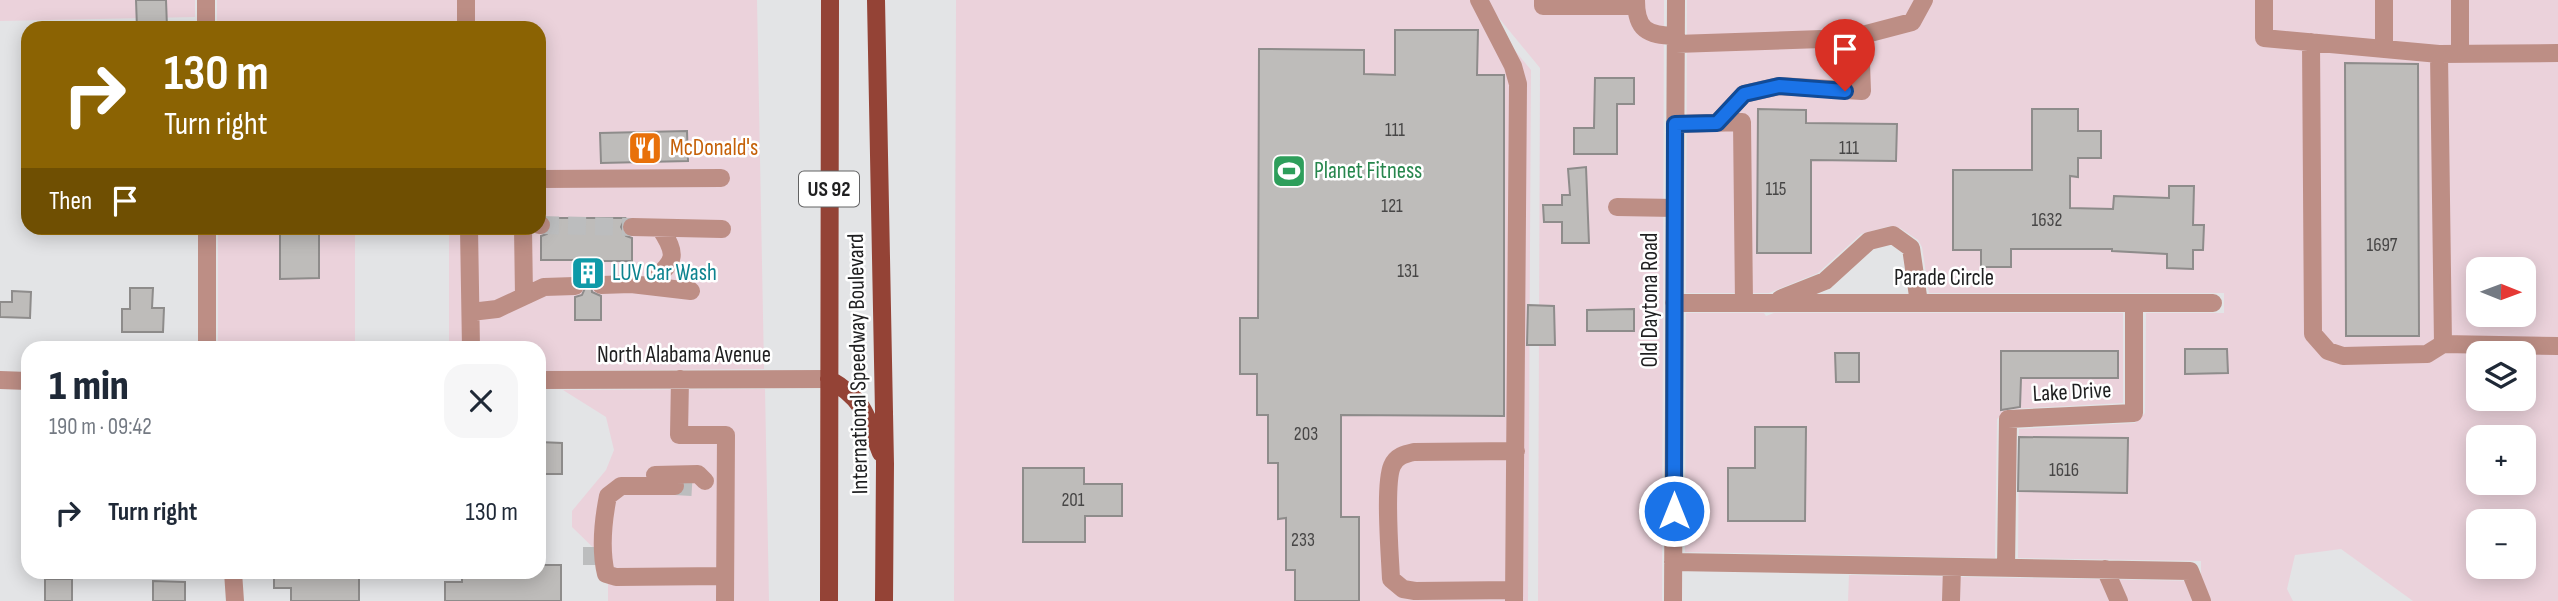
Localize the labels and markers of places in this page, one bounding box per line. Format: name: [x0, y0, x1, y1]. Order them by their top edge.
pin: [1815, 19, 1875, 91]
restaurant icon: McDonald's: [626, 129, 664, 167]
place label: McDonald's: [670, 134, 758, 162]
sports icon: Planet Fitness: [1270, 152, 1308, 190]
place label: Planet Fitness: [1314, 157, 1422, 185]
building icon: LUV Car Wash: [569, 254, 607, 292]
place label: LUV Car Wash: [612, 259, 717, 287]

